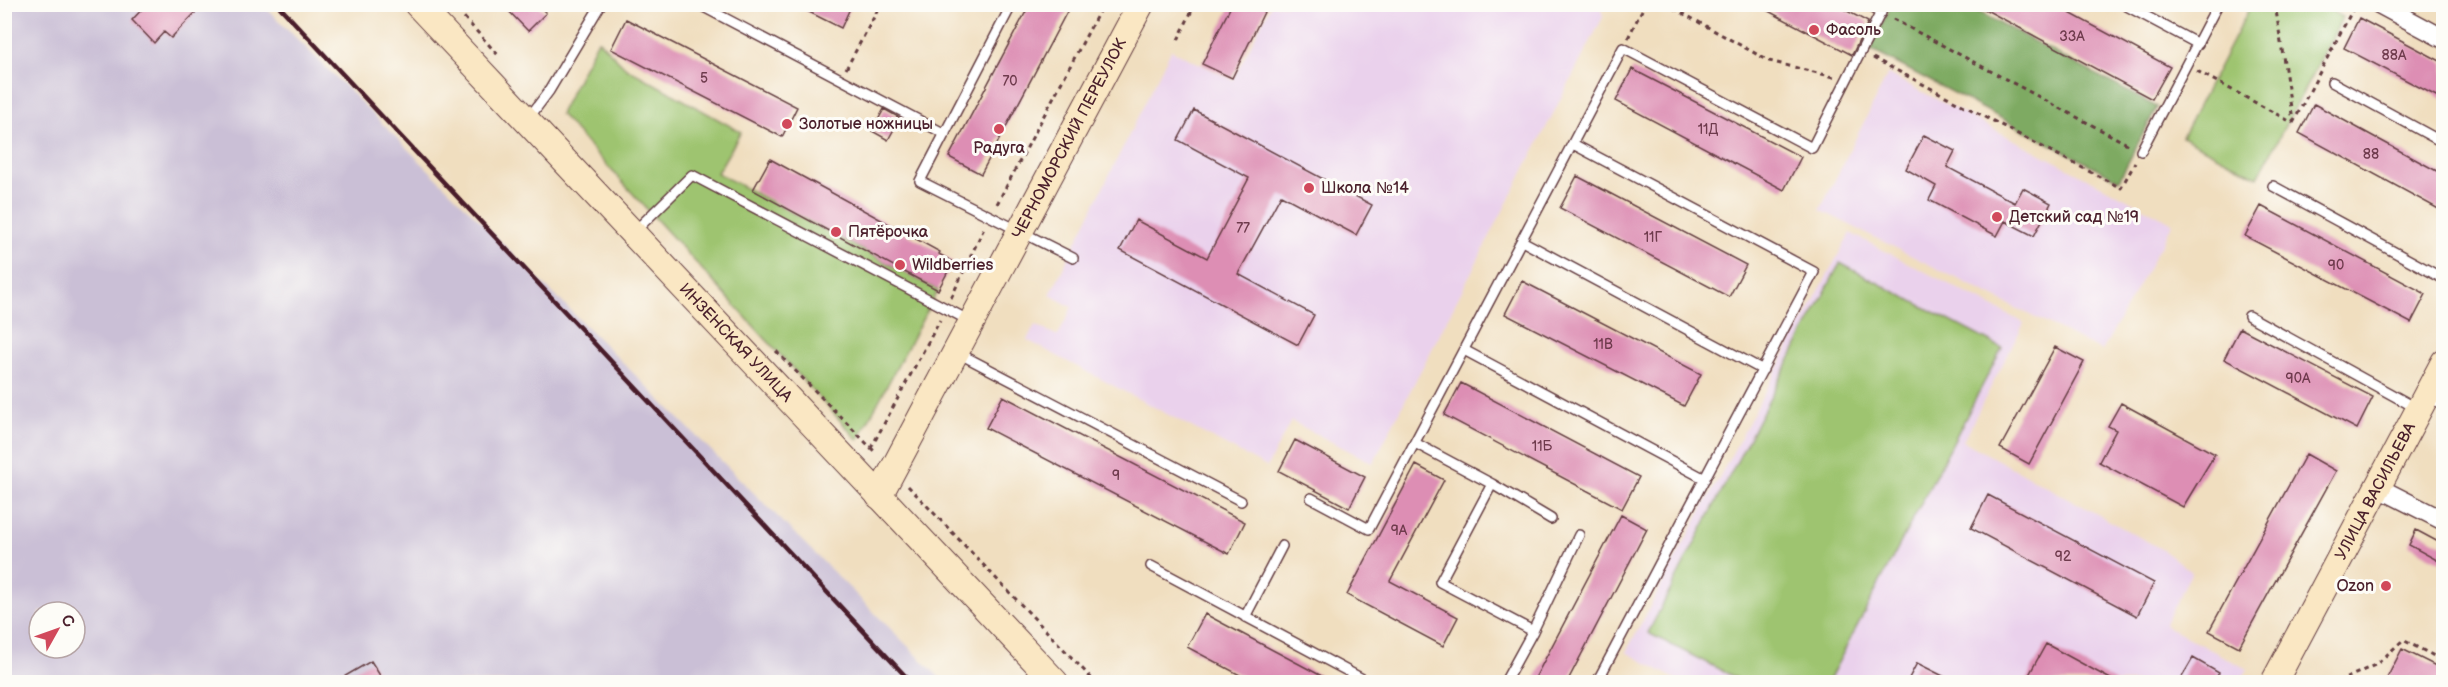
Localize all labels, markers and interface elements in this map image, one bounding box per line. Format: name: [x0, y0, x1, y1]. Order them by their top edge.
place label: Фасоль: [1826, 21, 1881, 40]
marker: Фасоль: [1807, 23, 1821, 37]
house number: 33А: [2059, 28, 2085, 45]
street label: ЧЕРНОМОРСКИЙ ПЕРЕУЛОК: [1008, 35, 1131, 242]
house number: 88А: [2382, 47, 2407, 64]
house number: 5: [700, 70, 708, 87]
house number: 70: [1002, 73, 1018, 90]
place label: Золотые ножницы: [799, 115, 933, 134]
marker: Золотые ножницы: [780, 117, 794, 131]
house number: 11Д: [1698, 121, 1718, 138]
marker: Радуга: [992, 122, 1006, 136]
place label: Радуга: [973, 139, 1026, 158]
house number: 88: [2363, 146, 2379, 163]
place label: Школа №14: [1321, 179, 1409, 198]
marker: Школа №14: [1302, 181, 1316, 195]
place label: Детский сад №19: [2009, 208, 2139, 227]
marker: Детский сад №19: [1990, 210, 2004, 224]
house number: 77: [1236, 220, 1250, 237]
place label: Пятёрочка: [848, 223, 929, 242]
marker: Пятёрочка: [829, 225, 843, 239]
house number: 11Г: [1644, 229, 1663, 246]
place label: Wildberries: [912, 256, 993, 275]
house number: 90: [2328, 257, 2344, 274]
marker: Wildberries: [893, 258, 907, 272]
street label: ИНЗЕНСКАЯ УЛИЦА: [675, 279, 796, 406]
house number: 11В: [1593, 336, 1613, 353]
house number: 90А: [2286, 370, 2311, 387]
street label: УЛИЦА ВАСИЛЬЕВА: [2331, 419, 2420, 563]
house number: 11Б: [1532, 438, 1553, 455]
house number: 9: [1112, 467, 1120, 484]
house number: 9А: [1391, 522, 1408, 539]
house number: 92: [2055, 548, 2072, 565]
place label: Ozon: [2336, 577, 2374, 596]
marker: Ozon: [2379, 579, 2393, 593]
north arrow: [27, 600, 87, 660]
text: С: [56, 611, 78, 632]

